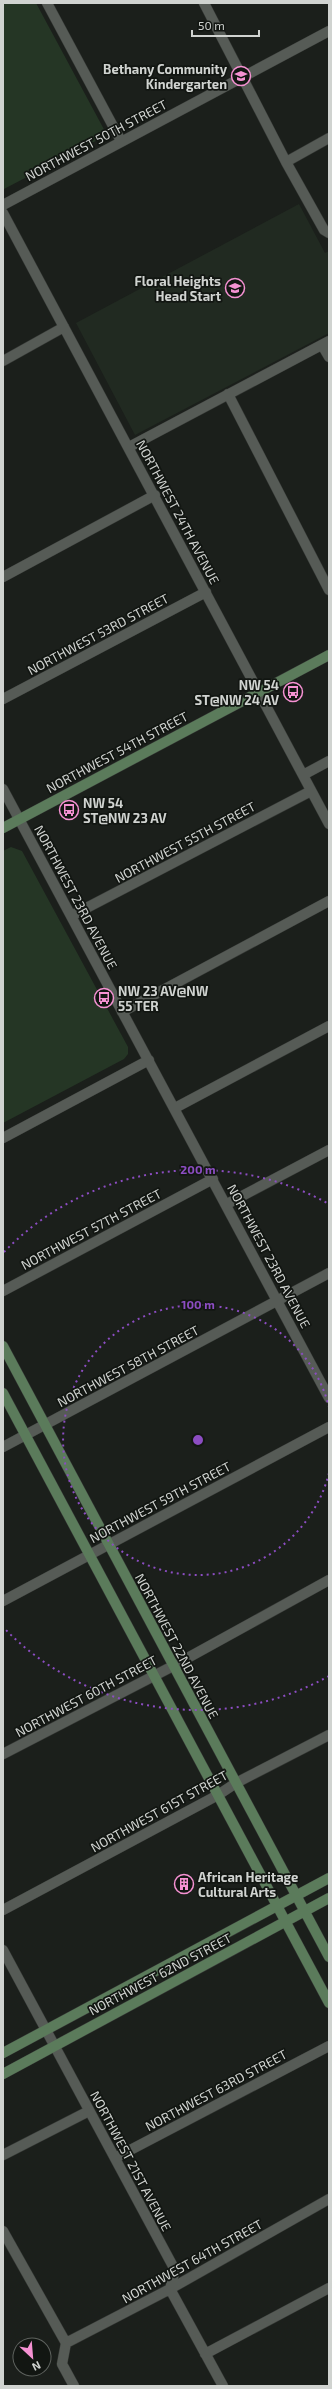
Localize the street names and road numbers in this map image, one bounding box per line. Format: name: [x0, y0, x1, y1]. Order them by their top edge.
street label: NORTHWEST 50TH STREET: [23, 96, 170, 184]
street label: NORTHWEST 24TH AVENUE: [133, 437, 223, 587]
street label: NORTHWEST 53RD STREET: [25, 590, 172, 678]
street label: NORTHWEST 54TH STREET: [43, 708, 191, 796]
street label: NORTHWEST 55TH STREET: [112, 798, 259, 886]
street label: NORTHWEST 23RD AVENUE: [31, 822, 121, 972]
street label: NORTHWEST 23RD AVENUE: [224, 1181, 314, 1331]
street label: NORTHWEST 57TH STREET: [18, 1185, 164, 1273]
street label: NORTHWEST 58TH STREET: [54, 1322, 202, 1410]
street label: NORTHWEST 59TH STREET: [87, 1458, 234, 1546]
street label: NORTHWEST 22ND AVENUE: [132, 1571, 222, 1721]
street label: NORTHWEST 60TH STREET: [12, 1652, 160, 1740]
street label: NORTHWEST 61ST STREET: [88, 1766, 231, 1855]
street label: NORTHWEST 62ND STREET: [86, 1929, 235, 2018]
street label: NORTHWEST 63RD STREET: [142, 2046, 290, 2134]
street label: NORTHWEST 21ST AVENUE: [87, 2088, 175, 2234]
street label: NORTHWEST 64TH STREET: [119, 2215, 266, 2306]

